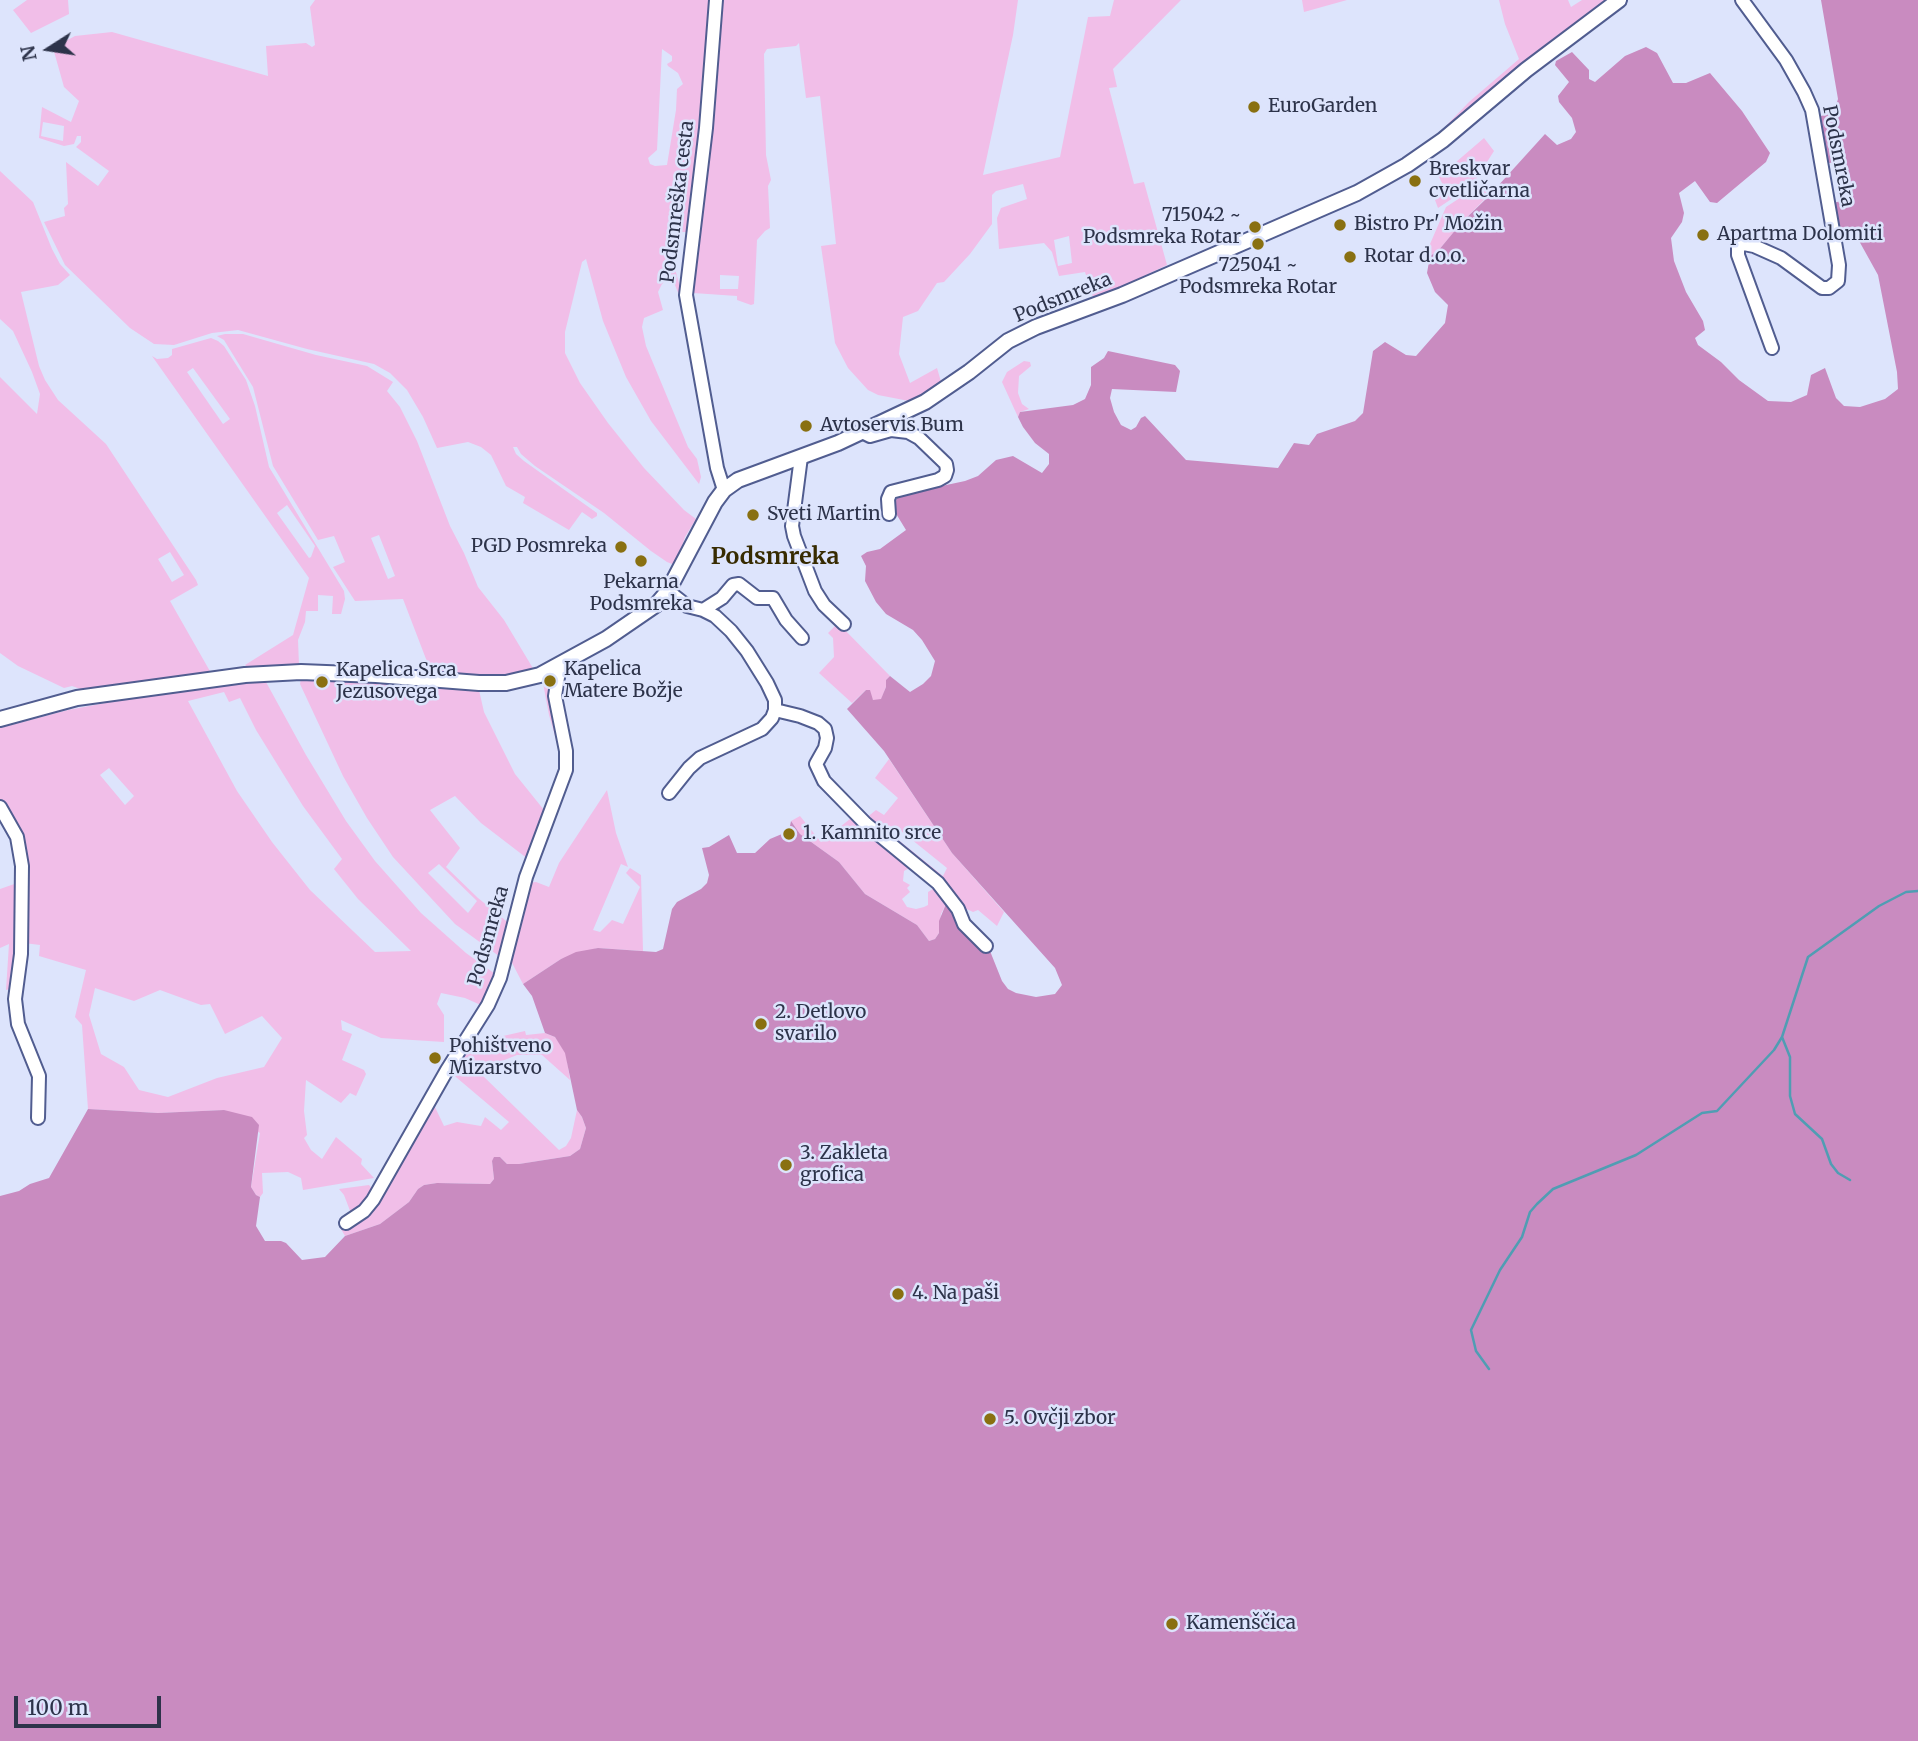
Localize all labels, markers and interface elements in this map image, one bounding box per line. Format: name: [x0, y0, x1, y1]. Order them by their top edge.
north arrow: [14, 14, 84, 84]
text: N: [15, 44, 42, 63]
place label: EuroGarden: [1268, 96, 1377, 118]
marker: EuroGarden: [1246, 99, 1262, 115]
street label: Podsmreka: [1817, 103, 1859, 209]
street label: Podsmreška cesta: [657, 119, 699, 285]
place label: Breskvar cvetličarna: [1429, 159, 1530, 203]
marker: Breskvar cvetličarna: [1407, 173, 1423, 189]
place label: 715042 ~ Podsmreka Rotar: [1083, 205, 1241, 249]
place label: Bistro Pr' Možin: [1354, 214, 1503, 236]
marker: Bistro Pr' Možin: [1332, 217, 1348, 233]
marker: 715042 ~ Podsmreka Rotar: [1247, 219, 1263, 235]
place label: Apartma Dolomiti: [1717, 224, 1883, 246]
marker: Apartma Dolomiti: [1695, 227, 1711, 243]
marker: 725041 ~ Podsmreka Rotar: [1250, 236, 1266, 252]
place label: Rotar d.o.o.: [1364, 246, 1466, 268]
marker: Rotar d.o.o.: [1342, 249, 1358, 265]
place label: 725041 ~ Podsmreka Rotar: [1179, 255, 1337, 299]
street label: Podsmreka: [1011, 268, 1115, 328]
place label: Avtoservis Bum: [820, 415, 964, 437]
marker: Avtoservis Bum: [798, 418, 814, 434]
place label: Sveti Martin: [767, 504, 881, 526]
marker: Sveti Martin: [745, 507, 761, 523]
place label: PGD Posmreka: [471, 536, 607, 558]
marker: PGD Posmreka: [613, 539, 629, 555]
district label: Podsmreka: [711, 543, 839, 571]
marker: Pekarna Podsmreka: [633, 553, 649, 569]
place label: Pekarna Podsmreka: [589, 572, 693, 616]
place label: Kapelica Matere Božje: [564, 659, 683, 703]
place label: Kapelica Srca Jezusovega: [336, 660, 457, 704]
marker: Kapelica Matere Božje: [542, 673, 558, 689]
marker: Kapelica Srca Jezusovega: [314, 674, 330, 690]
place label: 1. Kamnito srce: [803, 823, 941, 845]
marker: 1. Kamnito srce: [781, 826, 797, 842]
street label: Podsmreka: [464, 883, 514, 989]
place label: 2. Detlovo svarilo: [775, 1002, 866, 1046]
marker: 2. Detlovo svarilo: [753, 1016, 769, 1032]
place label: Pohištveno Mizarstvo: [449, 1036, 552, 1080]
marker: Pohištveno Mizarstvo: [427, 1050, 443, 1066]
place label: 3. Zakleta grofica: [800, 1143, 888, 1187]
marker: 3. Zakleta grofica: [778, 1157, 794, 1173]
place label: 4. Na paši: [912, 1283, 999, 1305]
marker: 4. Na paši: [890, 1286, 906, 1302]
place label: 5. Ovčji zbor: [1004, 1408, 1116, 1430]
marker: 5. Ovčji zbor: [982, 1411, 998, 1427]
place label: Kamenščica: [1186, 1613, 1296, 1635]
marker: Kamenščica: [1164, 1616, 1180, 1632]
scale bar: [18, 1682, 164, 1726]
text: 100 m: [27, 1694, 89, 1721]

